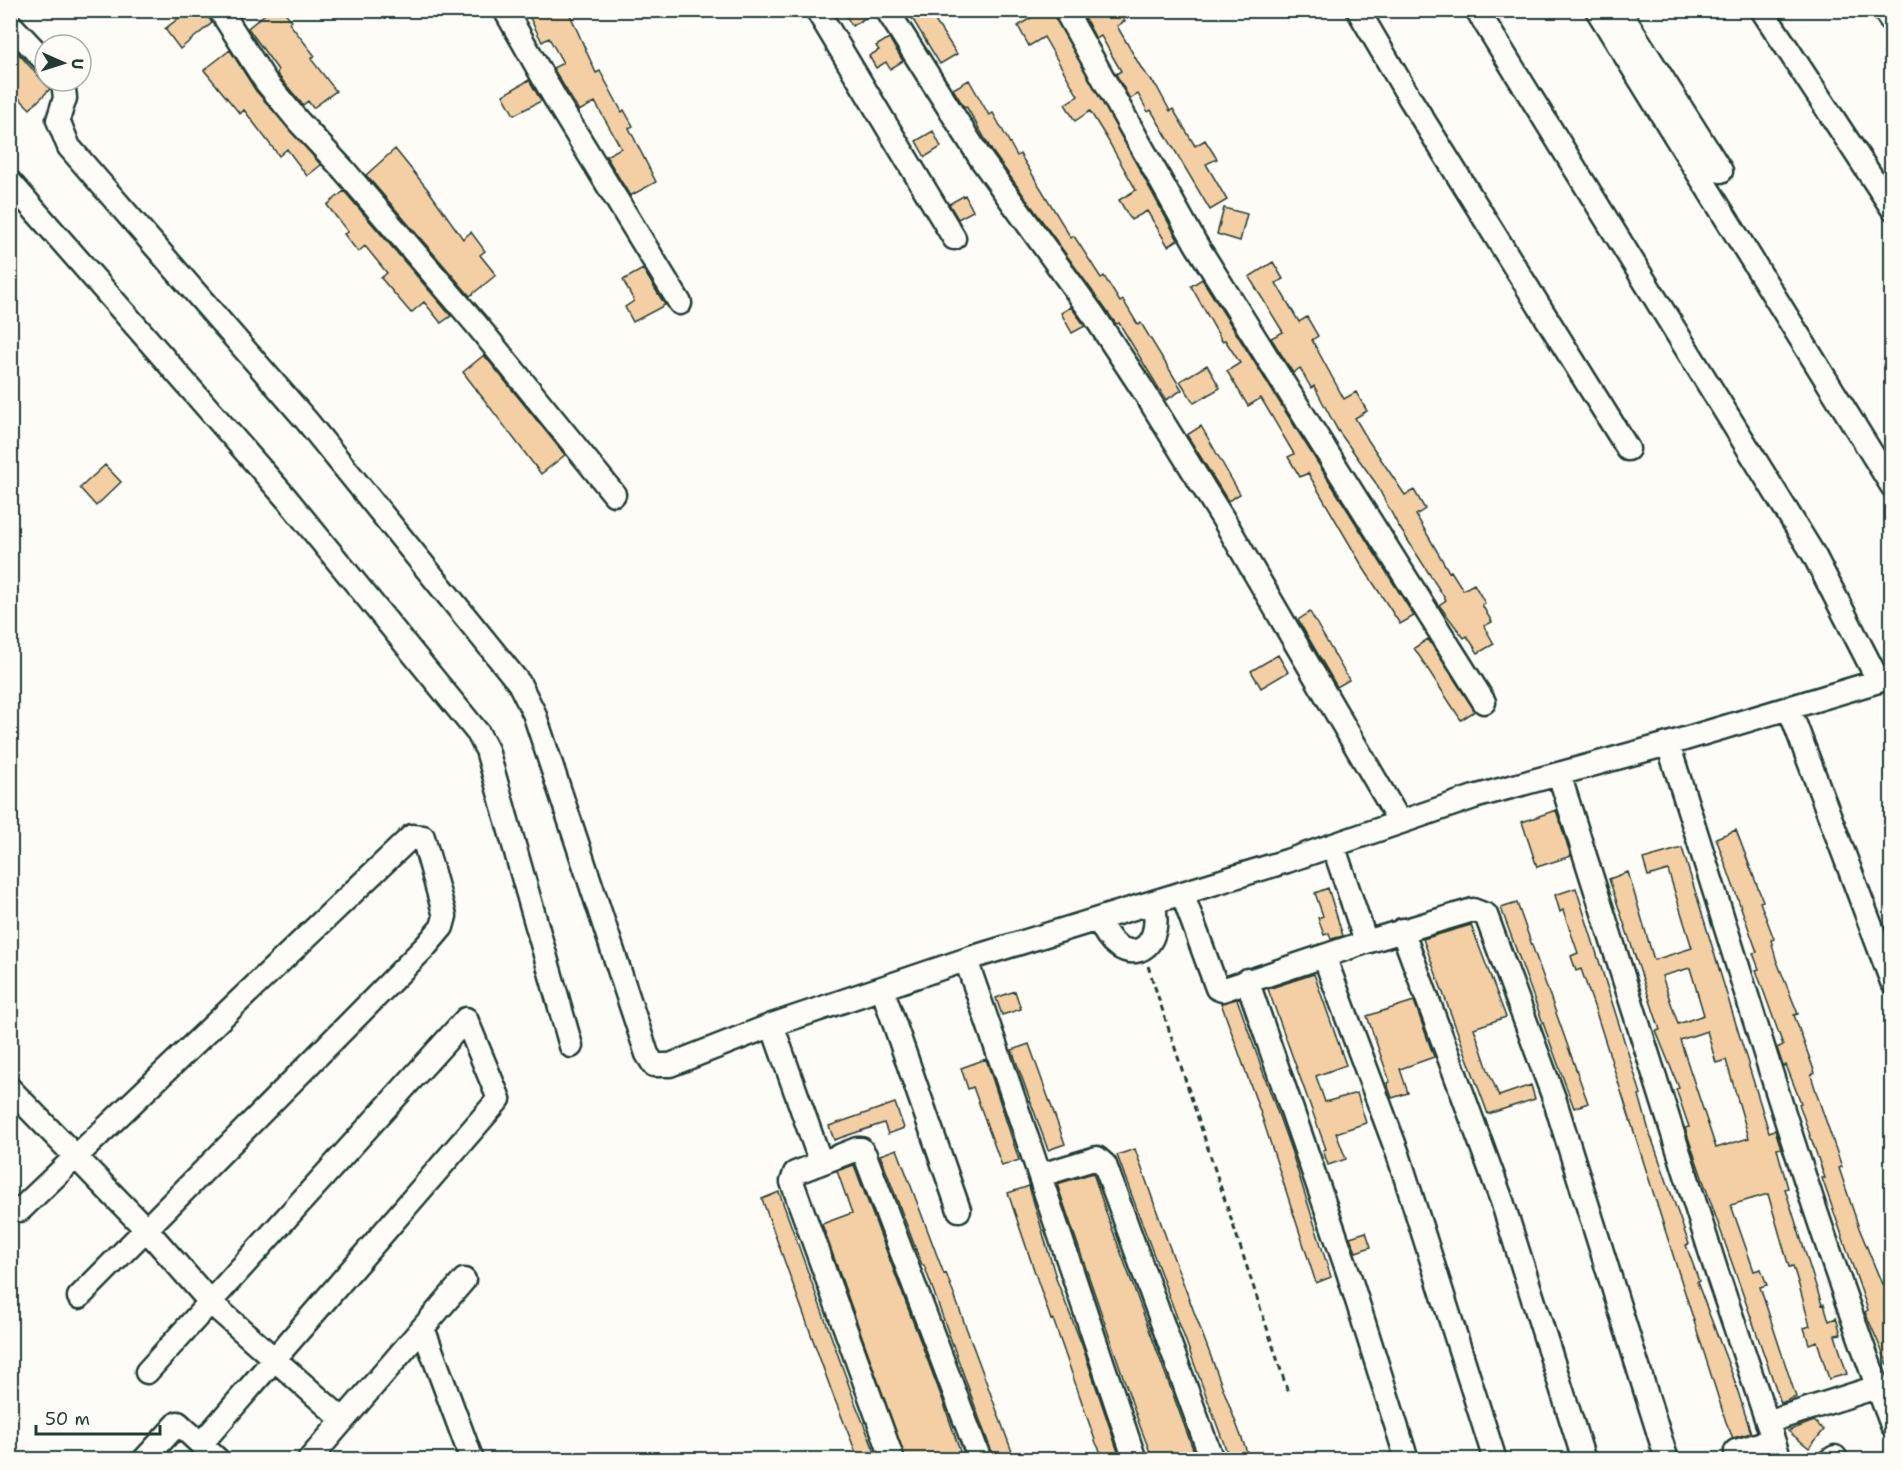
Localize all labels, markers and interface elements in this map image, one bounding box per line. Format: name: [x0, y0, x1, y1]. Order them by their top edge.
north arrow: [33, 33, 93, 93]
text: U: [67, 58, 88, 70]
scale bar: [36, 1398, 160, 1436]
text: 50 m: [45, 1407, 90, 1431]

